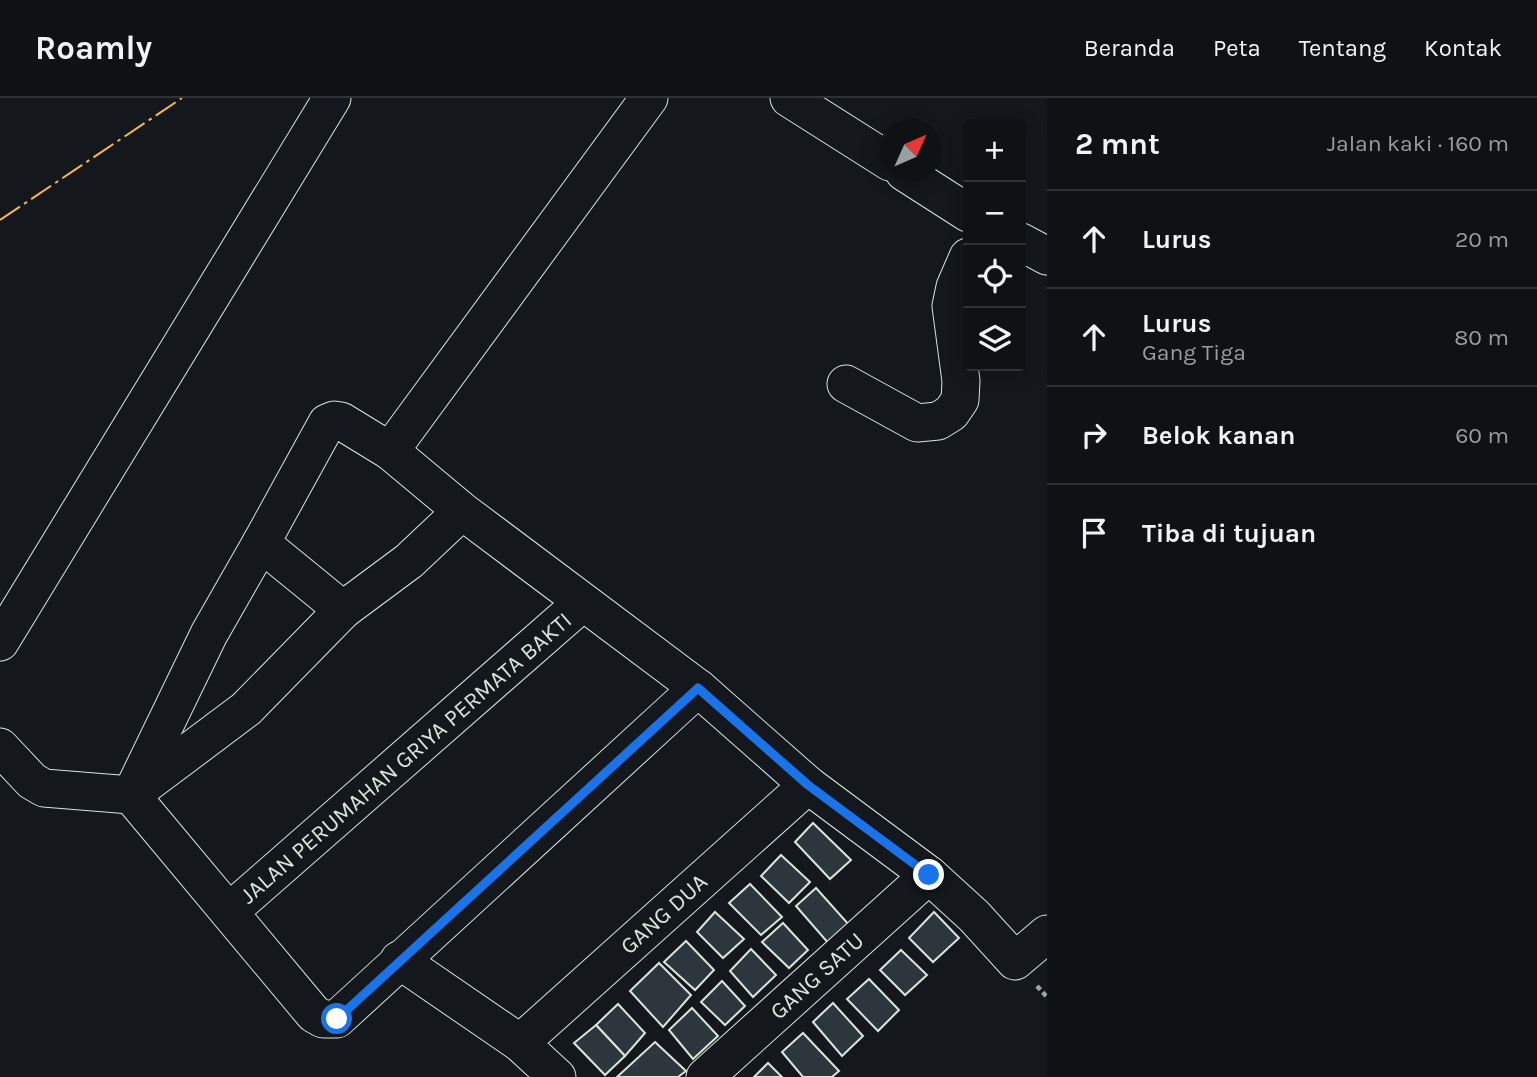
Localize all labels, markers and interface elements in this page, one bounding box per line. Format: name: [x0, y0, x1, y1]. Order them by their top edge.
text: Roamly: [35, 29, 152, 67]
text: Beranda: [1084, 34, 1175, 62]
text: Peta: [1213, 34, 1261, 62]
text: Tentang: [1299, 34, 1386, 62]
text: Kontak: [1424, 34, 1502, 62]
north arrow: [879, 119, 942, 182]
map controls: [963, 119, 1026, 371]
button: +: [963, 119, 1026, 182]
text: 2 mnt: [1075, 126, 1160, 162]
text: Jalan kaki · 160 m: [1327, 130, 1509, 157]
button: −: [963, 182, 1026, 245]
icon: ahead: [1075, 220, 1113, 258]
text: Lurus: [1142, 224, 1211, 255]
text: 20 m: [1455, 226, 1509, 253]
button: locate: [963, 245, 1026, 308]
button: layers: [963, 308, 1026, 371]
text: Lurus: [1142, 308, 1211, 339]
icon: ahead: [1075, 318, 1113, 356]
text: 80 m: [1454, 324, 1509, 351]
text: Gang Tiga: [1142, 339, 1246, 366]
icon: right: [1075, 416, 1113, 454]
text: Belok kanan: [1142, 420, 1295, 451]
text: 60 m: [1455, 422, 1509, 449]
icon: arrive: [1075, 514, 1113, 552]
text: Tiba di tujuan: [1142, 518, 1316, 549]
street label: JALAN PERUMAHAN GRIYA PERMATA BAKTI: [235, 607, 577, 909]
route end: [913, 859, 944, 890]
street label: GANG DUA: [615, 868, 713, 960]
street label: GANG SATU: [765, 927, 869, 1025]
route start: [321, 1003, 352, 1034]

